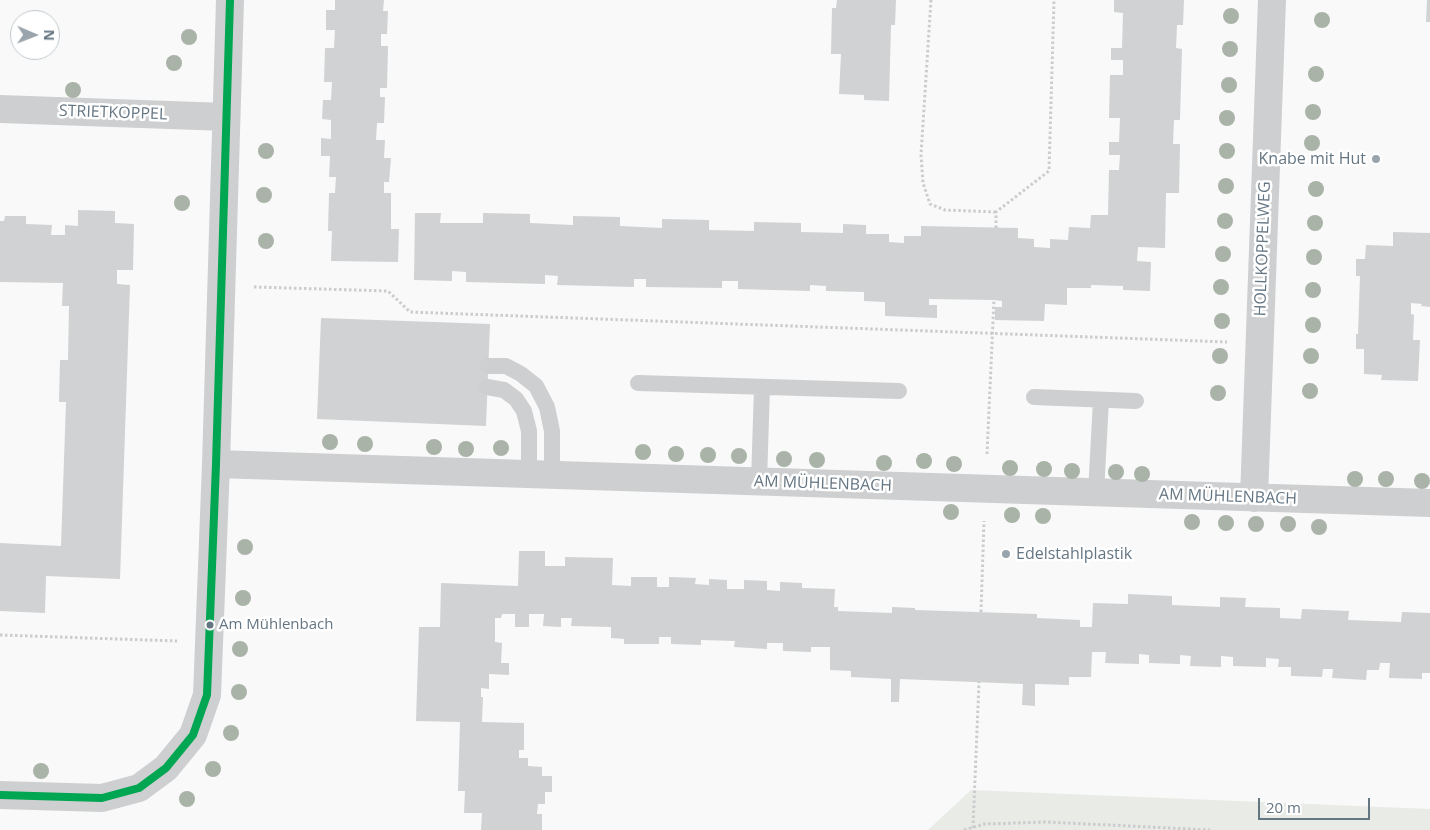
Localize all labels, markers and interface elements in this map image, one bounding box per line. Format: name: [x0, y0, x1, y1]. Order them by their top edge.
north arrow: [10, 10, 60, 60]
text: N: [40, 29, 59, 41]
street label: STRIETKOPPEL: [59, 102, 167, 124]
place label: Knabe mit Hut: [1259, 149, 1366, 169]
marker: Knabe mit Hut: [1370, 153, 1382, 165]
street label: HOLLKOPPELWEG: [1251, 181, 1275, 317]
street label: AM MÜHLENBACH: [754, 472, 892, 496]
street label: AM MÜHLENBACH: [1159, 485, 1297, 509]
place label: Edelstahlplastik: [1016, 544, 1132, 564]
marker: Edelstahlplastik: [1000, 548, 1012, 560]
place label: Am Mühlenbach: [219, 616, 333, 634]
marker: Am Mühlenbach: [205, 620, 215, 630]
scale bar: [1260, 788, 1372, 820]
text: 20 m: [1266, 797, 1301, 817]

